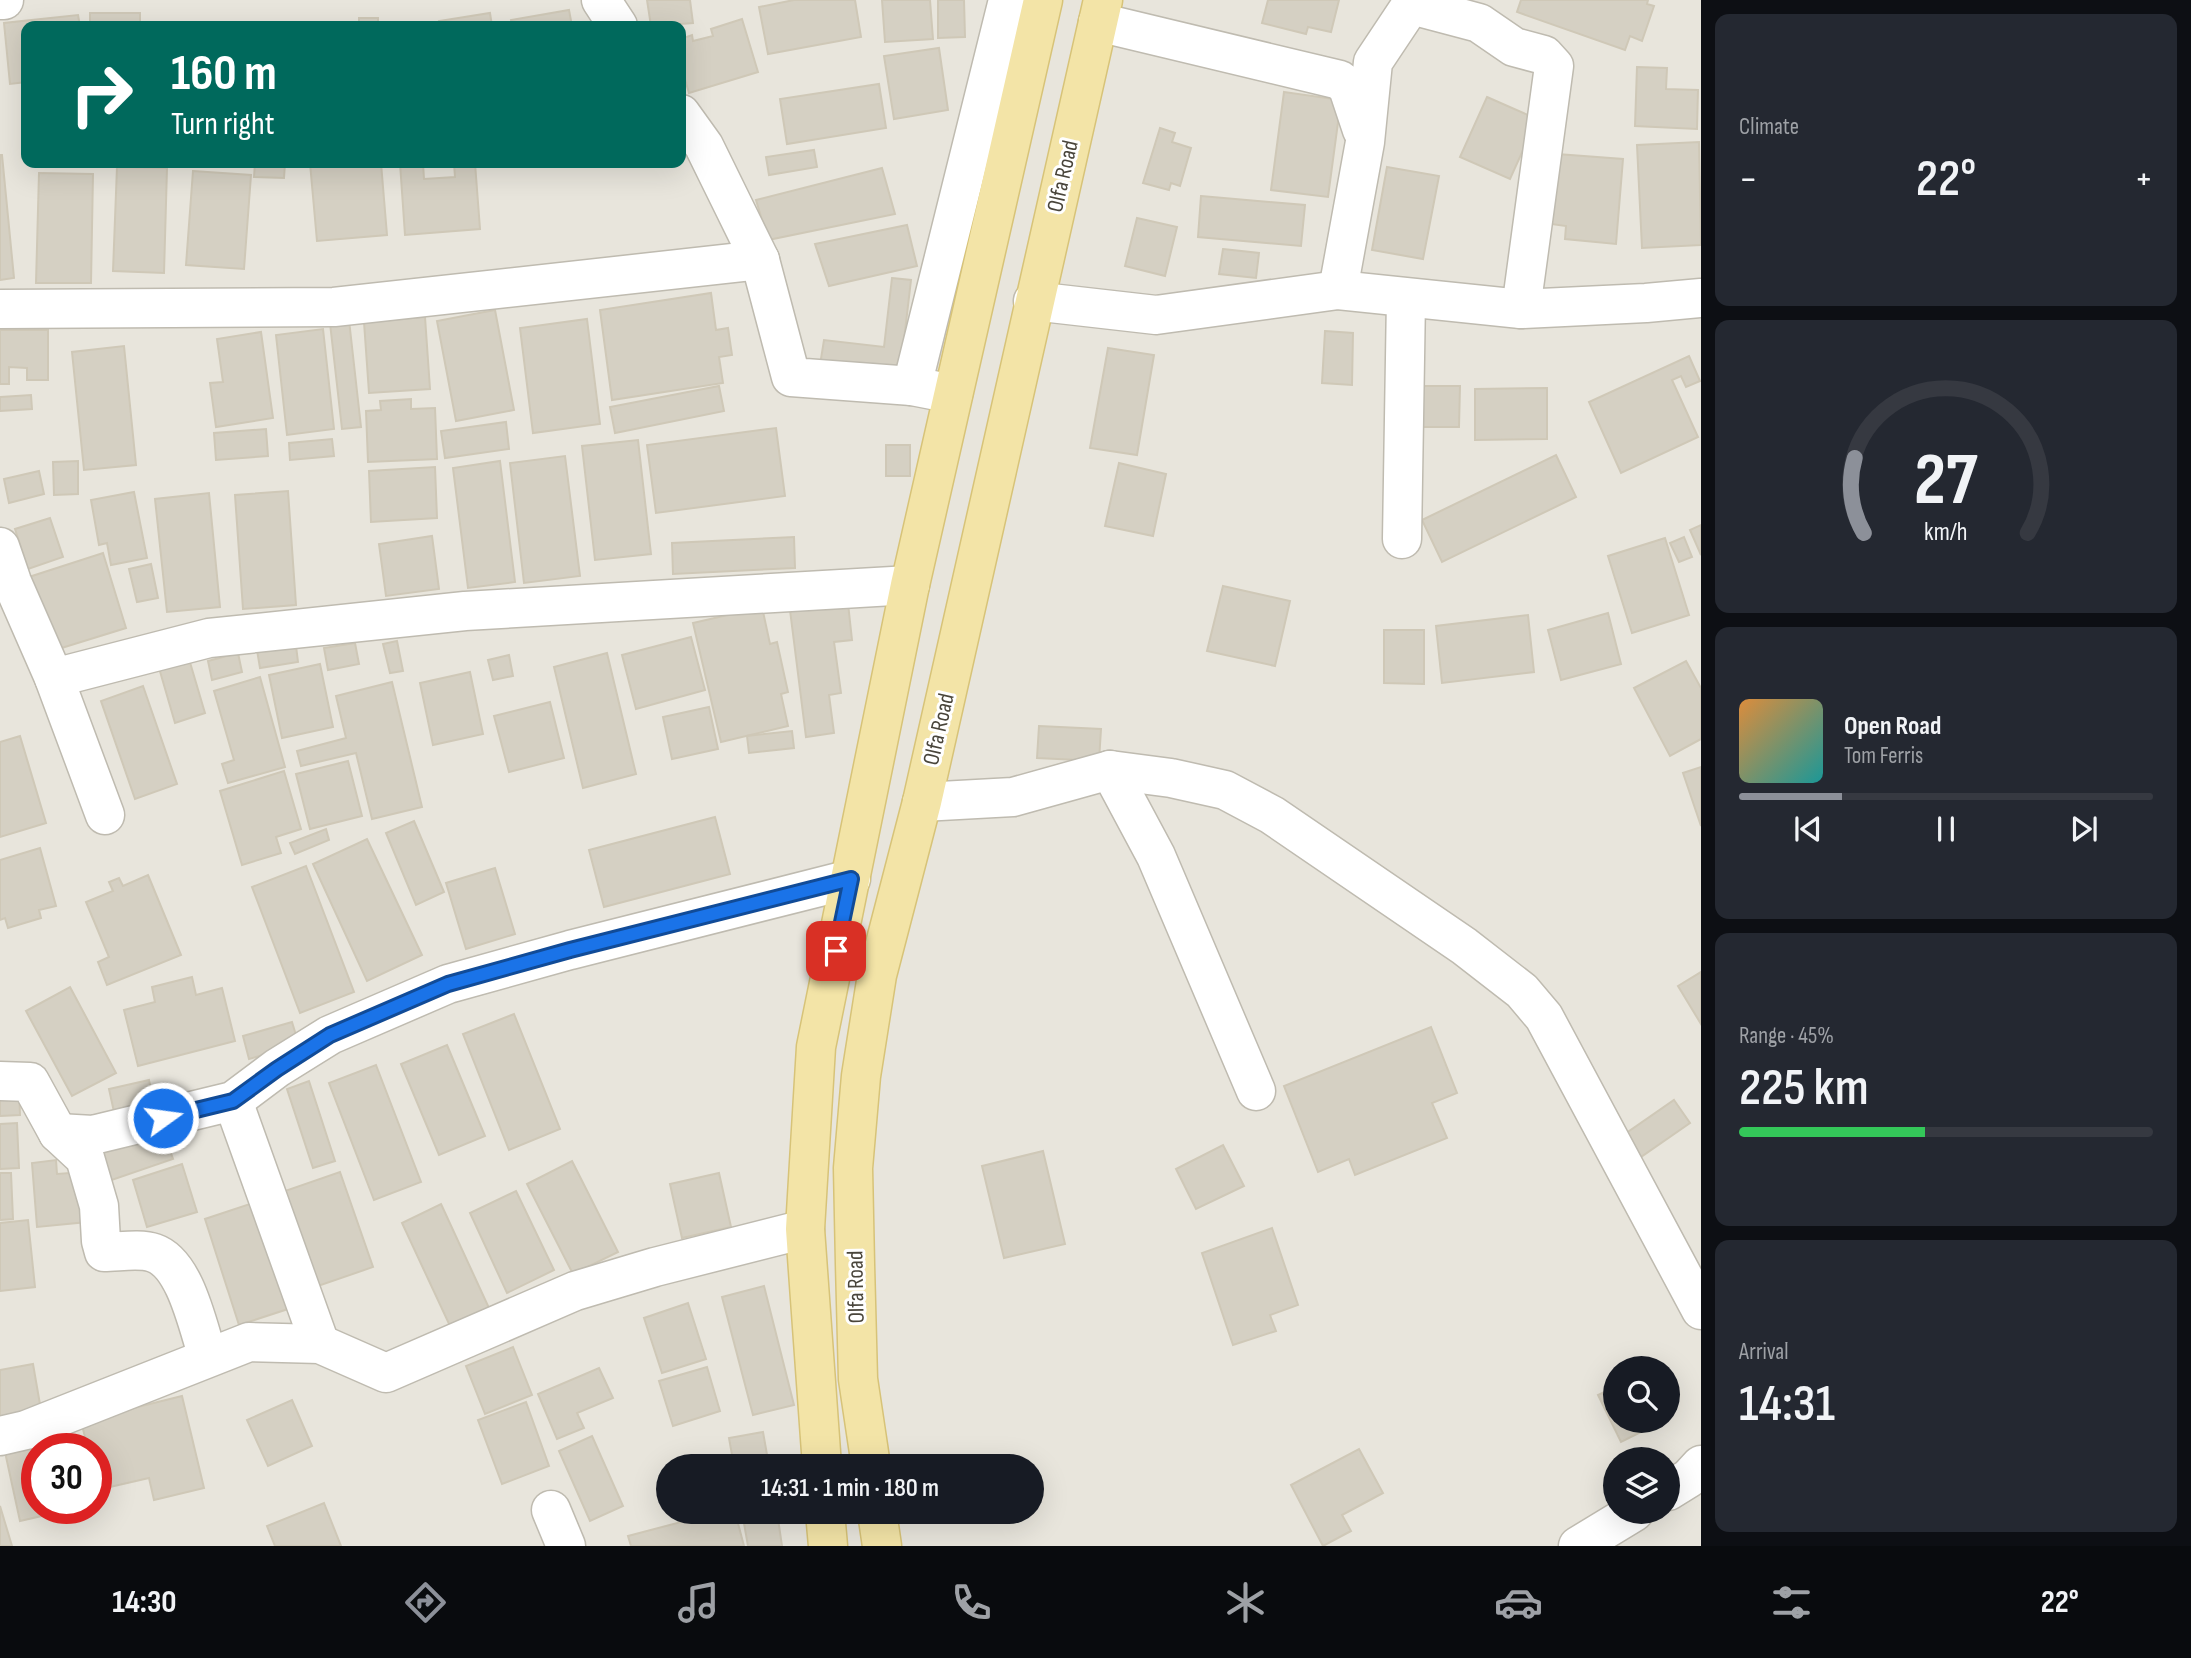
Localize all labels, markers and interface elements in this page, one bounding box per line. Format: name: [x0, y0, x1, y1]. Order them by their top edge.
text: 160 m: [171, 45, 277, 104]
icon: right: [56, 49, 147, 140]
text: Turn right: [171, 105, 275, 144]
text: Climate: [1739, 113, 1799, 141]
street label: Olfa Road: [1041, 138, 1085, 215]
text: 22°: [1916, 148, 1976, 211]
text: −: [1739, 157, 1758, 202]
text: +: [2134, 157, 2153, 202]
text: 27: [1914, 437, 1978, 525]
text: km/h: [1924, 516, 1968, 547]
street label: Olfa Road: [917, 691, 961, 768]
text: Open Road: [1844, 711, 1941, 742]
text: Tom Ferris: [1844, 742, 1923, 770]
icon: previous: [1789, 810, 1827, 848]
icon: pause: [1927, 810, 1965, 848]
icon: next: [2065, 810, 2103, 848]
pin: [806, 921, 866, 981]
icon: arrive: [817, 932, 855, 970]
text: Range · 45%: [1739, 1022, 1834, 1050]
text: 225 km: [1739, 1057, 1869, 1120]
position arrow: [126, 1081, 200, 1155]
street label: Olfa Road: [841, 1250, 871, 1324]
text: Arrival: [1739, 1338, 1788, 1366]
map controls: [1603, 1356, 1680, 1524]
button: search: [1603, 1356, 1680, 1433]
text: 14:31: [1739, 1373, 1835, 1436]
speed limit sign: 30: [21, 1433, 112, 1524]
button: layers: [1603, 1447, 1680, 1524]
text: 14:31 · 1 min · 180 m: [761, 1473, 939, 1504]
icon: directions: [401, 1578, 450, 1627]
icon: music: [674, 1578, 723, 1627]
icon: phone: [947, 1578, 996, 1627]
icon: climate: [1221, 1578, 1270, 1627]
icon: car: [1494, 1578, 1543, 1627]
icon: filters: [1767, 1578, 1816, 1627]
text: 14:30: [112, 1583, 177, 1622]
text: 22°: [2041, 1583, 2079, 1622]

